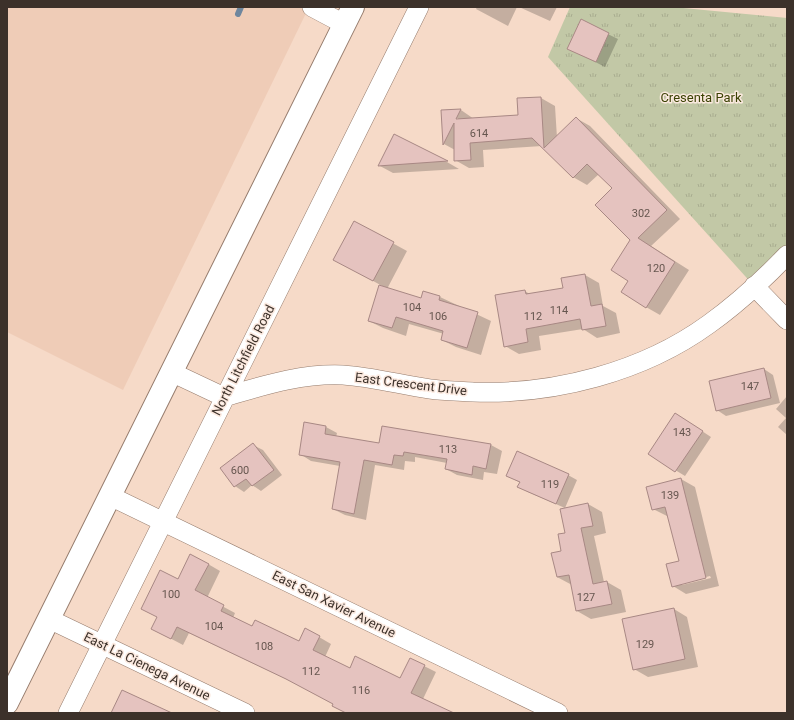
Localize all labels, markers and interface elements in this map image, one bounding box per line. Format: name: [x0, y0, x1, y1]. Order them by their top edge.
park label: Cresenta Park: [660, 90, 742, 105]
house number: 614: [470, 127, 488, 140]
house number: 302: [632, 207, 650, 220]
house number: 120: [647, 262, 665, 275]
house number: 104: [403, 301, 421, 314]
street label: North Litchfield Road: [209, 302, 277, 418]
house number: 114: [550, 304, 568, 317]
house number: 106: [429, 310, 447, 323]
house number: 112: [524, 310, 542, 323]
street label: East Crescent Drive: [354, 370, 468, 398]
house number: 147: [741, 380, 759, 393]
house number: 143: [673, 426, 691, 439]
house number: 113: [439, 443, 457, 456]
house number: 600: [231, 464, 249, 477]
house number: 119: [541, 478, 559, 491]
house number: 139: [661, 489, 679, 502]
street label: East San Xavier Avenue: [270, 568, 398, 640]
house number: 100: [162, 588, 180, 601]
house number: 127: [577, 591, 595, 604]
house number: 104: [205, 620, 223, 633]
street label: East La Cienega Avenue: [81, 629, 213, 703]
house number: 129: [636, 638, 654, 651]
house number: 108: [255, 640, 273, 653]
house number: 112: [302, 665, 320, 678]
house number: 116: [352, 684, 370, 697]

